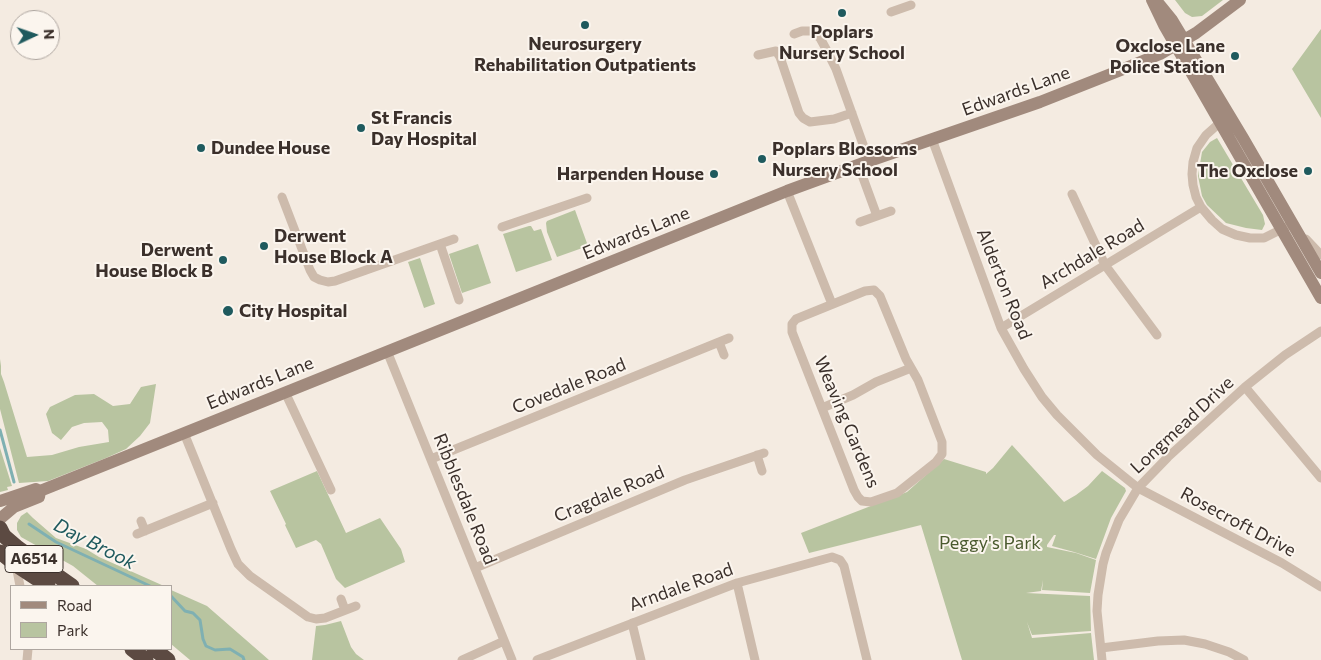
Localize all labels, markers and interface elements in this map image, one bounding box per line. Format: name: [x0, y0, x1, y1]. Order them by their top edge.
marker: Poplars Nursery School: [836, 7, 848, 19]
north arrow: [10, 10, 60, 60]
marker: Neurosurgery Rehabilitation Outpatients: [579, 19, 591, 31]
place label: Poplars Nursery School: [779, 21, 905, 64]
text: N: [41, 29, 58, 40]
place label: Neurosurgery Rehabilitation Outpatients: [474, 33, 696, 76]
place label: Oxclose Lane Police Station: [1110, 35, 1225, 78]
marker: Oxclose Lane Police Station: [1229, 50, 1241, 62]
street label: Edwards Lane: [959, 61, 1073, 121]
place label: St Francis Day Hospital: [371, 107, 477, 150]
marker: St Francis Day Hospital: [355, 122, 367, 134]
place label: Dundee House: [211, 137, 330, 159]
place label: Poplars Blossoms Nursery School: [772, 138, 917, 180]
marker: Dundee House: [195, 142, 207, 154]
marker: Poplars Blossoms Nursery School: [756, 153, 768, 165]
place label: The Oxclose: [1197, 160, 1298, 182]
place label: Harpenden House: [557, 163, 704, 185]
marker: The Oxclose: [1302, 165, 1314, 177]
marker: Harpenden House: [708, 168, 720, 180]
street label: Edwards Lane: [579, 202, 693, 264]
street label: Archdale Road: [1036, 214, 1148, 294]
place label: Derwent House Block A: [274, 225, 393, 268]
street label: Alderton Road: [972, 225, 1036, 343]
place label: Derwent House Block B: [95, 239, 213, 282]
marker: Derwent House Block A: [258, 240, 270, 252]
marker: Derwent House Block B: [217, 254, 229, 266]
place label: City Hospital: [239, 300, 347, 322]
marker: City Hospital: [221, 304, 235, 318]
street label: Edwards Lane: [203, 352, 317, 414]
street label: Covedale Road: [509, 353, 629, 419]
street label: Weaving Gardens: [809, 353, 885, 491]
street label: Longmead Drive: [1126, 372, 1238, 478]
street label: Ribblesdale Road: [429, 430, 501, 568]
street label: Cragdale Road: [551, 461, 667, 527]
street label: Rosecroft Drive: [1177, 483, 1299, 561]
water label: Day Brook: [50, 514, 140, 574]
park label: Peggy's Park: [939, 532, 1041, 554]
road number: A6514: [5, 546, 63, 572]
street label: Arndale Road: [626, 558, 736, 616]
legend: [10, 585, 172, 650]
text: Road: [57, 596, 92, 614]
text: Park: [57, 621, 88, 639]

